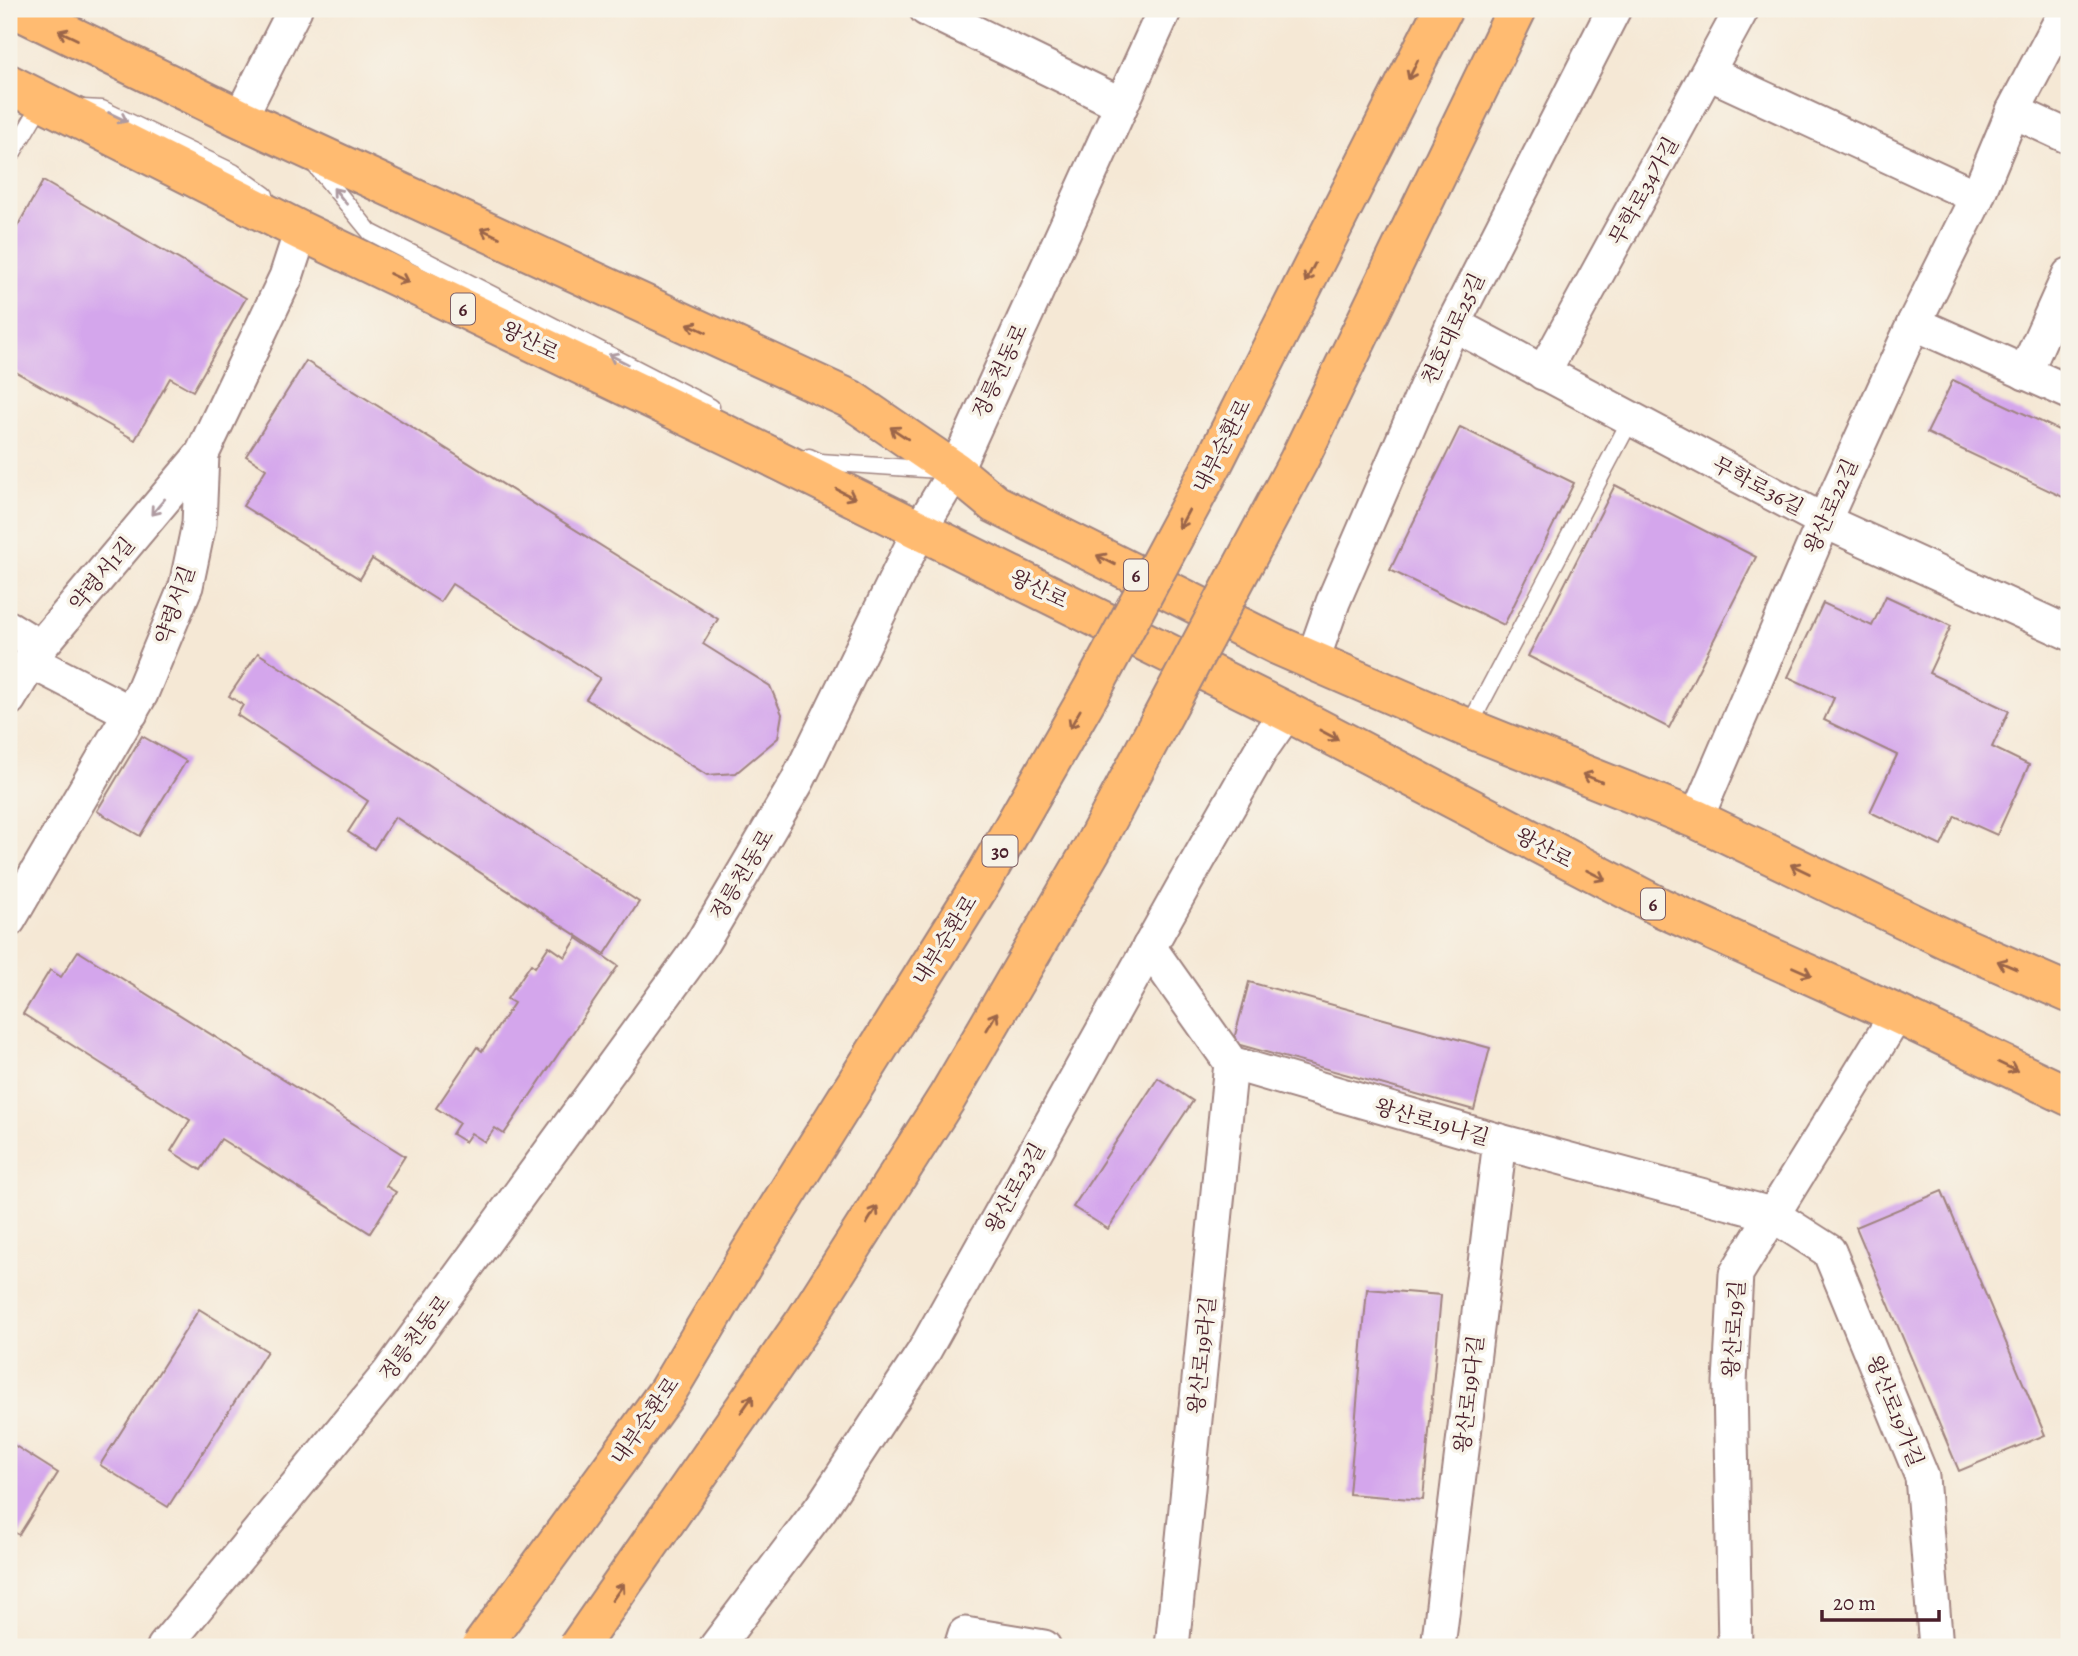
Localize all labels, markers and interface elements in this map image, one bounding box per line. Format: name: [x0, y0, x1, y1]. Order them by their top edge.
one-way arrow: [58, 27, 79, 41]
one-way arrow: [1405, 59, 1419, 80]
one-way arrow: [107, 111, 128, 124]
street label: 무학로34가길: [1603, 132, 1685, 250]
one-way arrow: [332, 187, 348, 205]
one-way arrow: [480, 226, 502, 239]
one-way arrow: [1302, 262, 1316, 283]
street label: 천호대로25길: [1415, 269, 1491, 389]
one-way arrow: [388, 272, 409, 285]
road number: 6: [451, 294, 475, 324]
street label: 왕산로: [497, 315, 563, 367]
street label: 정릉천동로: [966, 319, 1034, 423]
one-way arrow: [687, 321, 709, 334]
one-way arrow: [608, 352, 629, 365]
street label: 내부순환로: [1187, 394, 1257, 498]
one-way arrow: [890, 426, 909, 440]
street label: 무학로36길: [1707, 450, 1809, 522]
street label: 왕산로22길: [1798, 454, 1864, 558]
one-way arrow: [835, 488, 856, 502]
one-way arrow: [150, 497, 166, 515]
one-way arrow: [1177, 508, 1190, 529]
street label: 약령서1길: [63, 531, 141, 617]
one-way arrow: [1096, 552, 1117, 566]
road number: 6: [1124, 560, 1148, 590]
street label: 약령서길: [149, 562, 201, 648]
street label: 왕산로: [1006, 563, 1072, 615]
one-way arrow: [1068, 709, 1082, 729]
one-way arrow: [1319, 728, 1339, 742]
one-way arrow: [1582, 770, 1604, 783]
street label: 왕산로: [1511, 821, 1577, 875]
street label: 정릉천동로: [704, 824, 780, 926]
road number: 30: [982, 836, 1018, 866]
one-way arrow: [1790, 862, 1811, 875]
one-way arrow: [1585, 868, 1606, 882]
road number: 6: [1641, 888, 1665, 920]
street label: 내부순환로: [906, 890, 984, 990]
one-way arrow: [1996, 958, 2018, 971]
one-way arrow: [1791, 965, 1812, 978]
one-way arrow: [986, 1011, 999, 1032]
one-way arrow: [1997, 1061, 2018, 1074]
street label: 왕산로19나길: [1371, 1092, 1493, 1152]
street label: 왕산로23길: [979, 1138, 1051, 1238]
one-way arrow: [866, 1205, 880, 1225]
street label: 왕산로19길: [1717, 1279, 1751, 1379]
street label: 정릉천동로: [373, 1289, 457, 1387]
street label: 왕산로19라길: [1182, 1295, 1222, 1415]
street label: 왕산로19다길: [1448, 1334, 1490, 1454]
street label: 왕산로19가길: [1860, 1351, 1930, 1471]
street label: 내부순환로: [604, 1371, 686, 1471]
one-way arrow: [740, 1395, 754, 1414]
scale bar: [1822, 1579, 1940, 1623]
one-way arrow: [611, 1583, 625, 1602]
text: 20 m: [1833, 1589, 1876, 1617]

